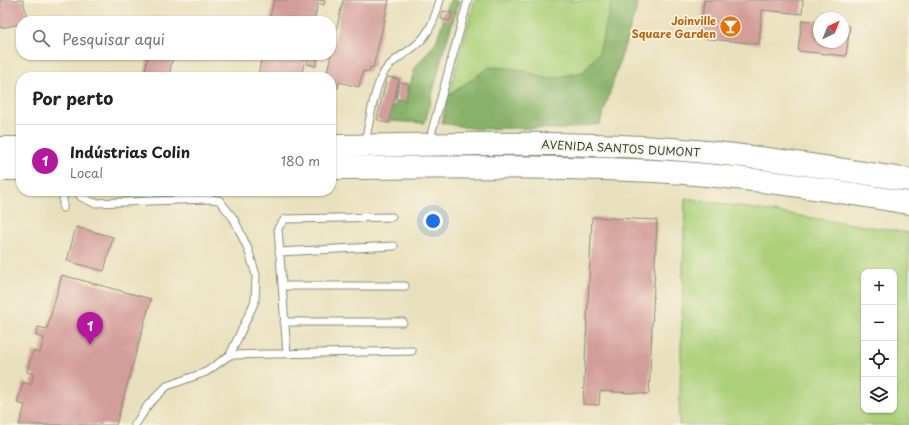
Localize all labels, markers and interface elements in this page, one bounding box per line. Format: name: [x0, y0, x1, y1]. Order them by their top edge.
place label: Joinville Square Garden: [631, 12, 716, 42]
north arrow: [813, 12, 849, 48]
bar icon: Joinville Square Garden: [718, 13, 744, 39]
search box: [16, 16, 336, 60]
icon: search: [30, 27, 52, 49]
text: Pesquisar aqui: [62, 27, 165, 50]
text: Por perto: [32, 85, 113, 111]
street label: AVENIDA SANTOS DUMONT: [541, 135, 701, 161]
text: Indústrias Colin: [70, 140, 190, 163]
text: 1: [42, 151, 48, 170]
text: 180 m: [281, 151, 320, 170]
text: Local: [70, 163, 103, 182]
your location: [423, 211, 443, 231]
map controls: [861, 269, 897, 413]
button: +: [861, 269, 897, 305]
button: −: [861, 305, 897, 341]
pin: 1: [77, 312, 103, 345]
button: locate: [861, 341, 897, 377]
button: layers: [861, 377, 897, 413]

